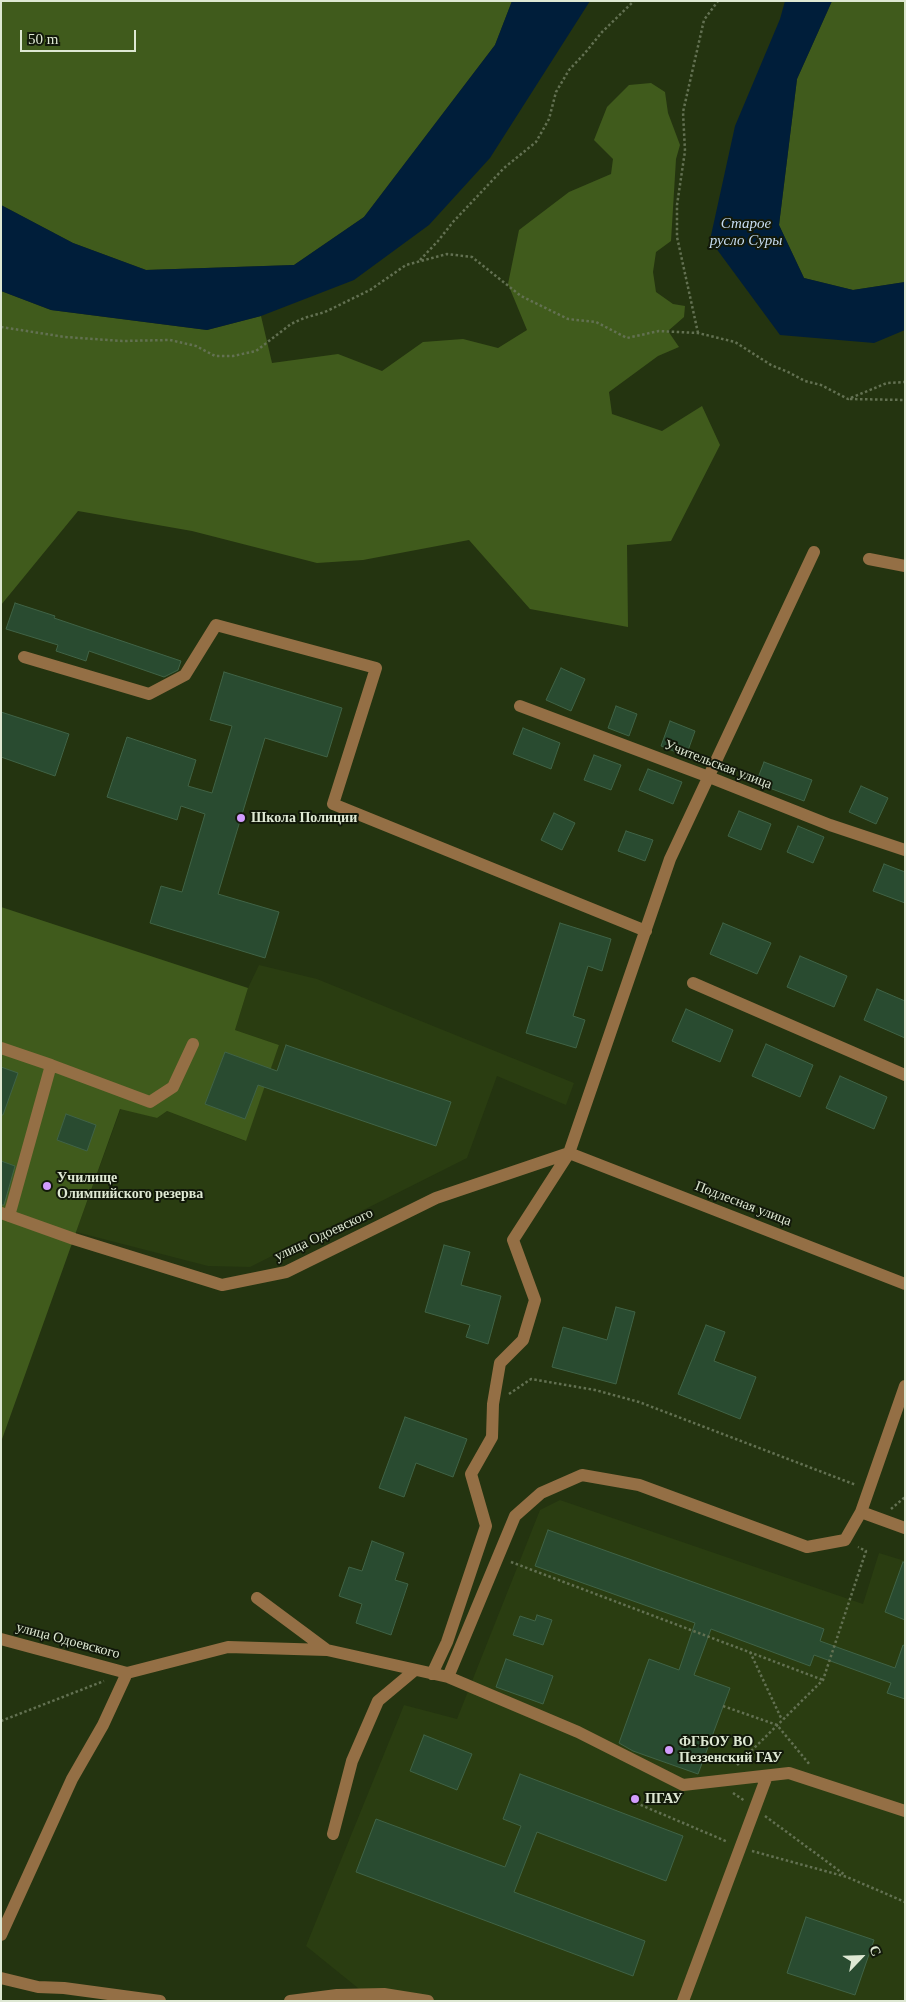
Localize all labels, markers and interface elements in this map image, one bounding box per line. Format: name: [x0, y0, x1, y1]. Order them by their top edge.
scale bar: [22, 20, 139, 52]
text: 50 m: [28, 31, 58, 47]
water label: Старое русло Суры: [710, 215, 782, 250]
street label: Учительская улица: [662, 737, 774, 793]
place label: Школа Полиции: [251, 810, 357, 826]
marker: Школа Полиции: [235, 812, 247, 824]
place label: Училище Олимпийского резерва: [57, 1170, 203, 1202]
street label: Подлесная улица: [692, 1178, 794, 1230]
marker: Училище Олимпийского резерва: [41, 1180, 53, 1192]
street label: улица Одоевского: [272, 1205, 376, 1265]
street label: улица Одоевского: [14, 1619, 122, 1663]
place label: ФГБОУ ВО Пеззенский ГАУ: [679, 1734, 782, 1766]
marker: ФГБОУ ВО Пеззенский ГАУ: [663, 1744, 675, 1756]
place label: ПГАУ: [645, 1791, 682, 1807]
marker: ПГАУ: [629, 1793, 641, 1805]
north arrow: [836, 1932, 886, 1982]
text: С: [866, 1943, 884, 1958]

